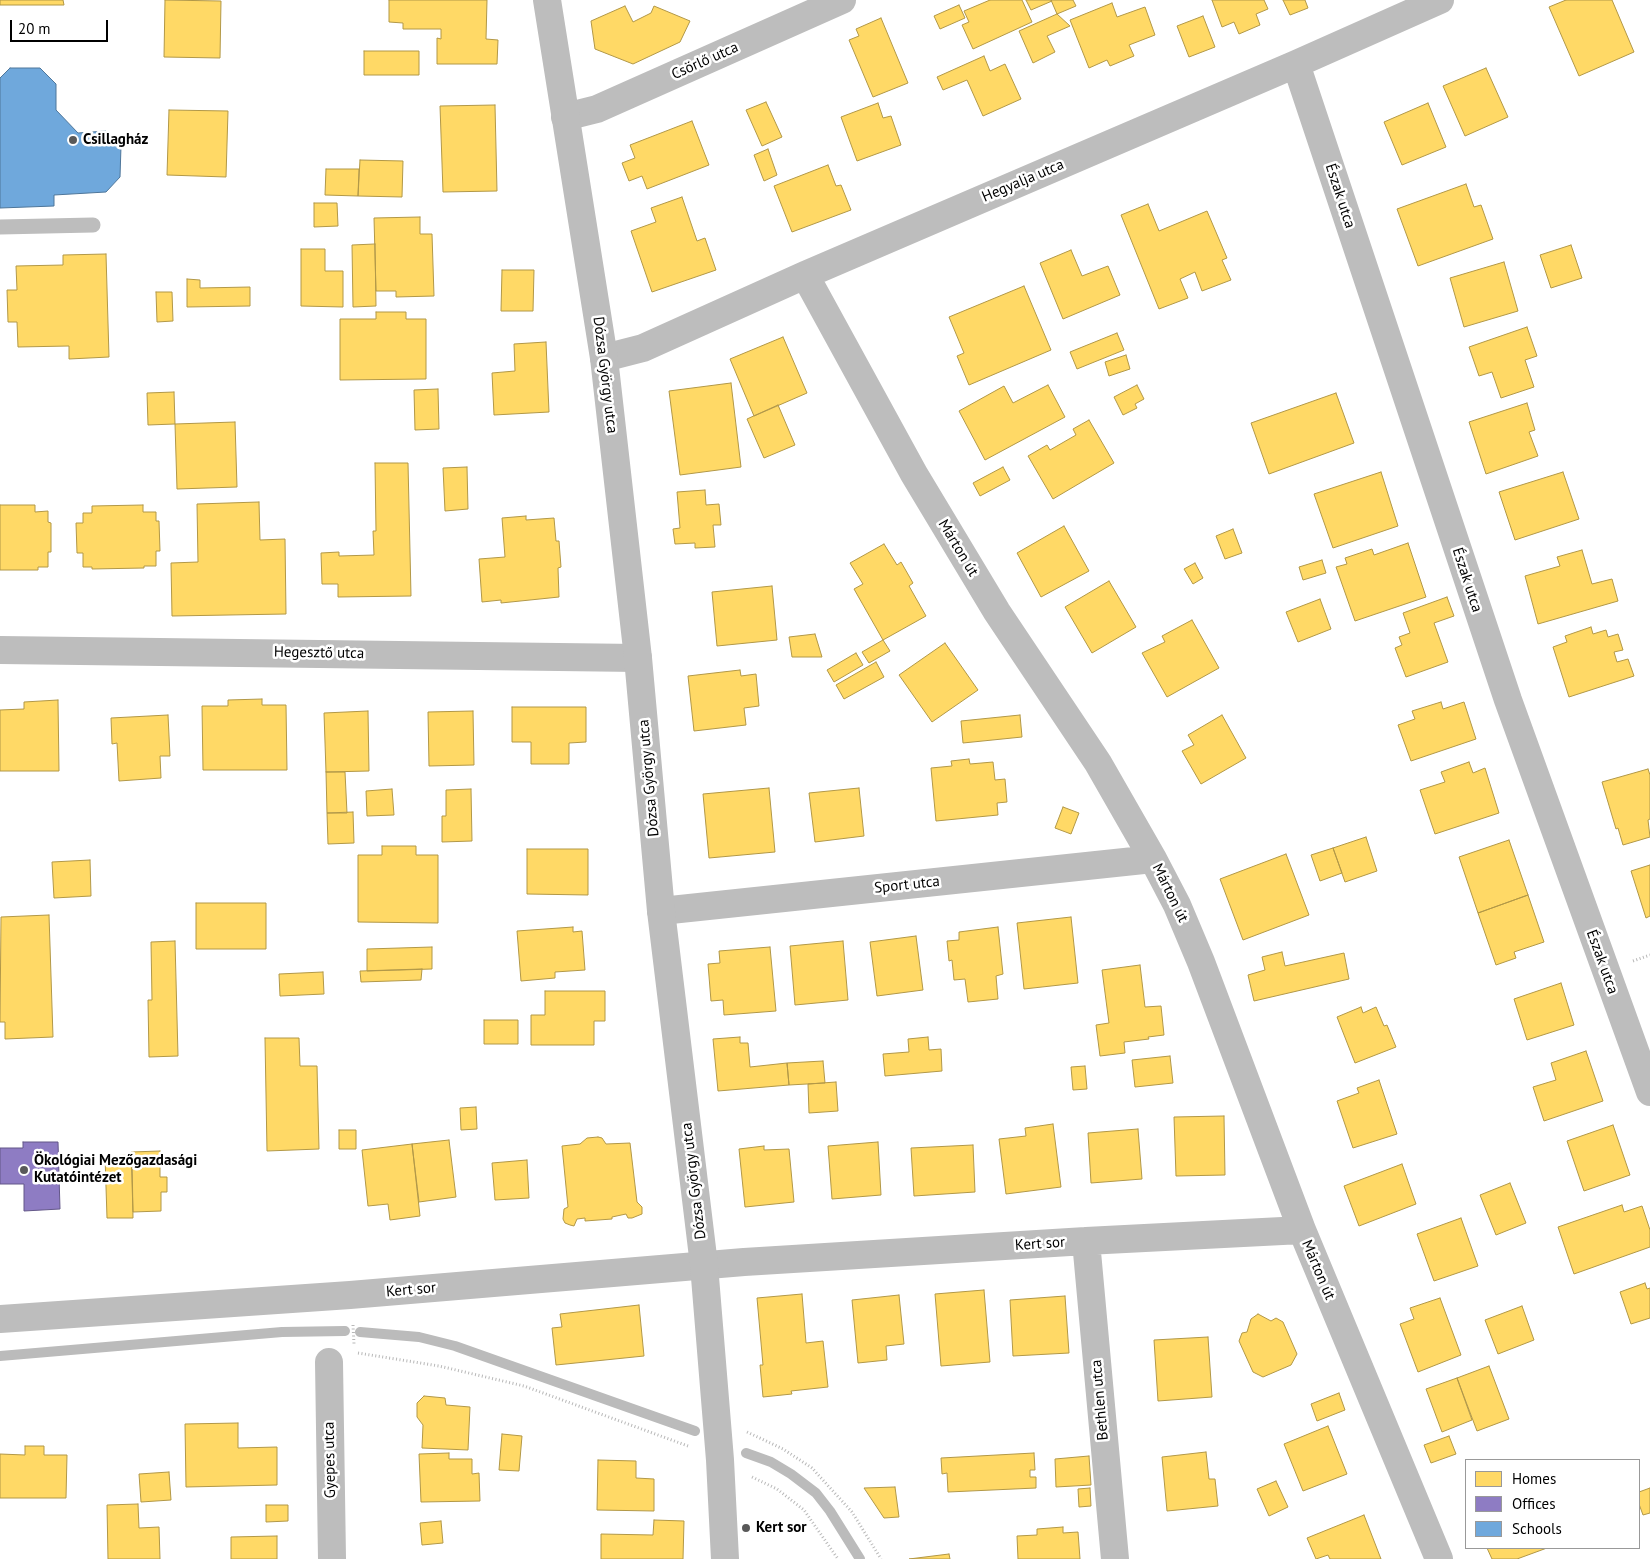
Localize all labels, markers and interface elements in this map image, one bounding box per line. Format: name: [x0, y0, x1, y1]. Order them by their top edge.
scale bar: [12, 10, 110, 42]
text: 20 m: [18, 19, 51, 38]
street label: Csörlő utca: [669, 38, 741, 84]
place label: Csillagház: [83, 131, 148, 149]
marker: Csillagház: [67, 134, 79, 146]
street label: Hegyalja utca: [979, 156, 1067, 206]
street label: Észak utca: [1321, 161, 1359, 231]
street label: Dózsa György utca: [589, 316, 621, 434]
street label: Márton út: [934, 516, 982, 580]
street label: Észak utca: [1448, 545, 1486, 615]
street label: Hegesztő utca: [274, 643, 364, 663]
street label: Dózsa György utca: [635, 719, 663, 837]
street label: Márton út: [1148, 861, 1192, 925]
street label: Sport utca: [873, 873, 941, 897]
street label: Észak utca: [1582, 927, 1622, 997]
street label: Dózsa György utca: [678, 1122, 710, 1240]
place label: Ökológiai Mezőgazdasági Kutatóintézet: [34, 1152, 197, 1187]
marker: Ökológiai Mezőgazdasági Kutatóintézet: [18, 1164, 30, 1176]
street label: Kert sor: [1014, 1233, 1066, 1255]
street label: Márton út: [1297, 1237, 1339, 1303]
street label: Kert sor: [385, 1279, 437, 1301]
street label: Bethlen utca: [1088, 1359, 1112, 1441]
street label: Gyepes utca: [320, 1421, 340, 1499]
legend: [1465, 1459, 1640, 1549]
text: Homes: [1512, 1469, 1556, 1488]
text: Offices: [1512, 1494, 1556, 1513]
place label: Kert sor: [756, 1519, 807, 1537]
text: Schools: [1512, 1519, 1562, 1538]
marker: Kert sor: [740, 1522, 752, 1534]

